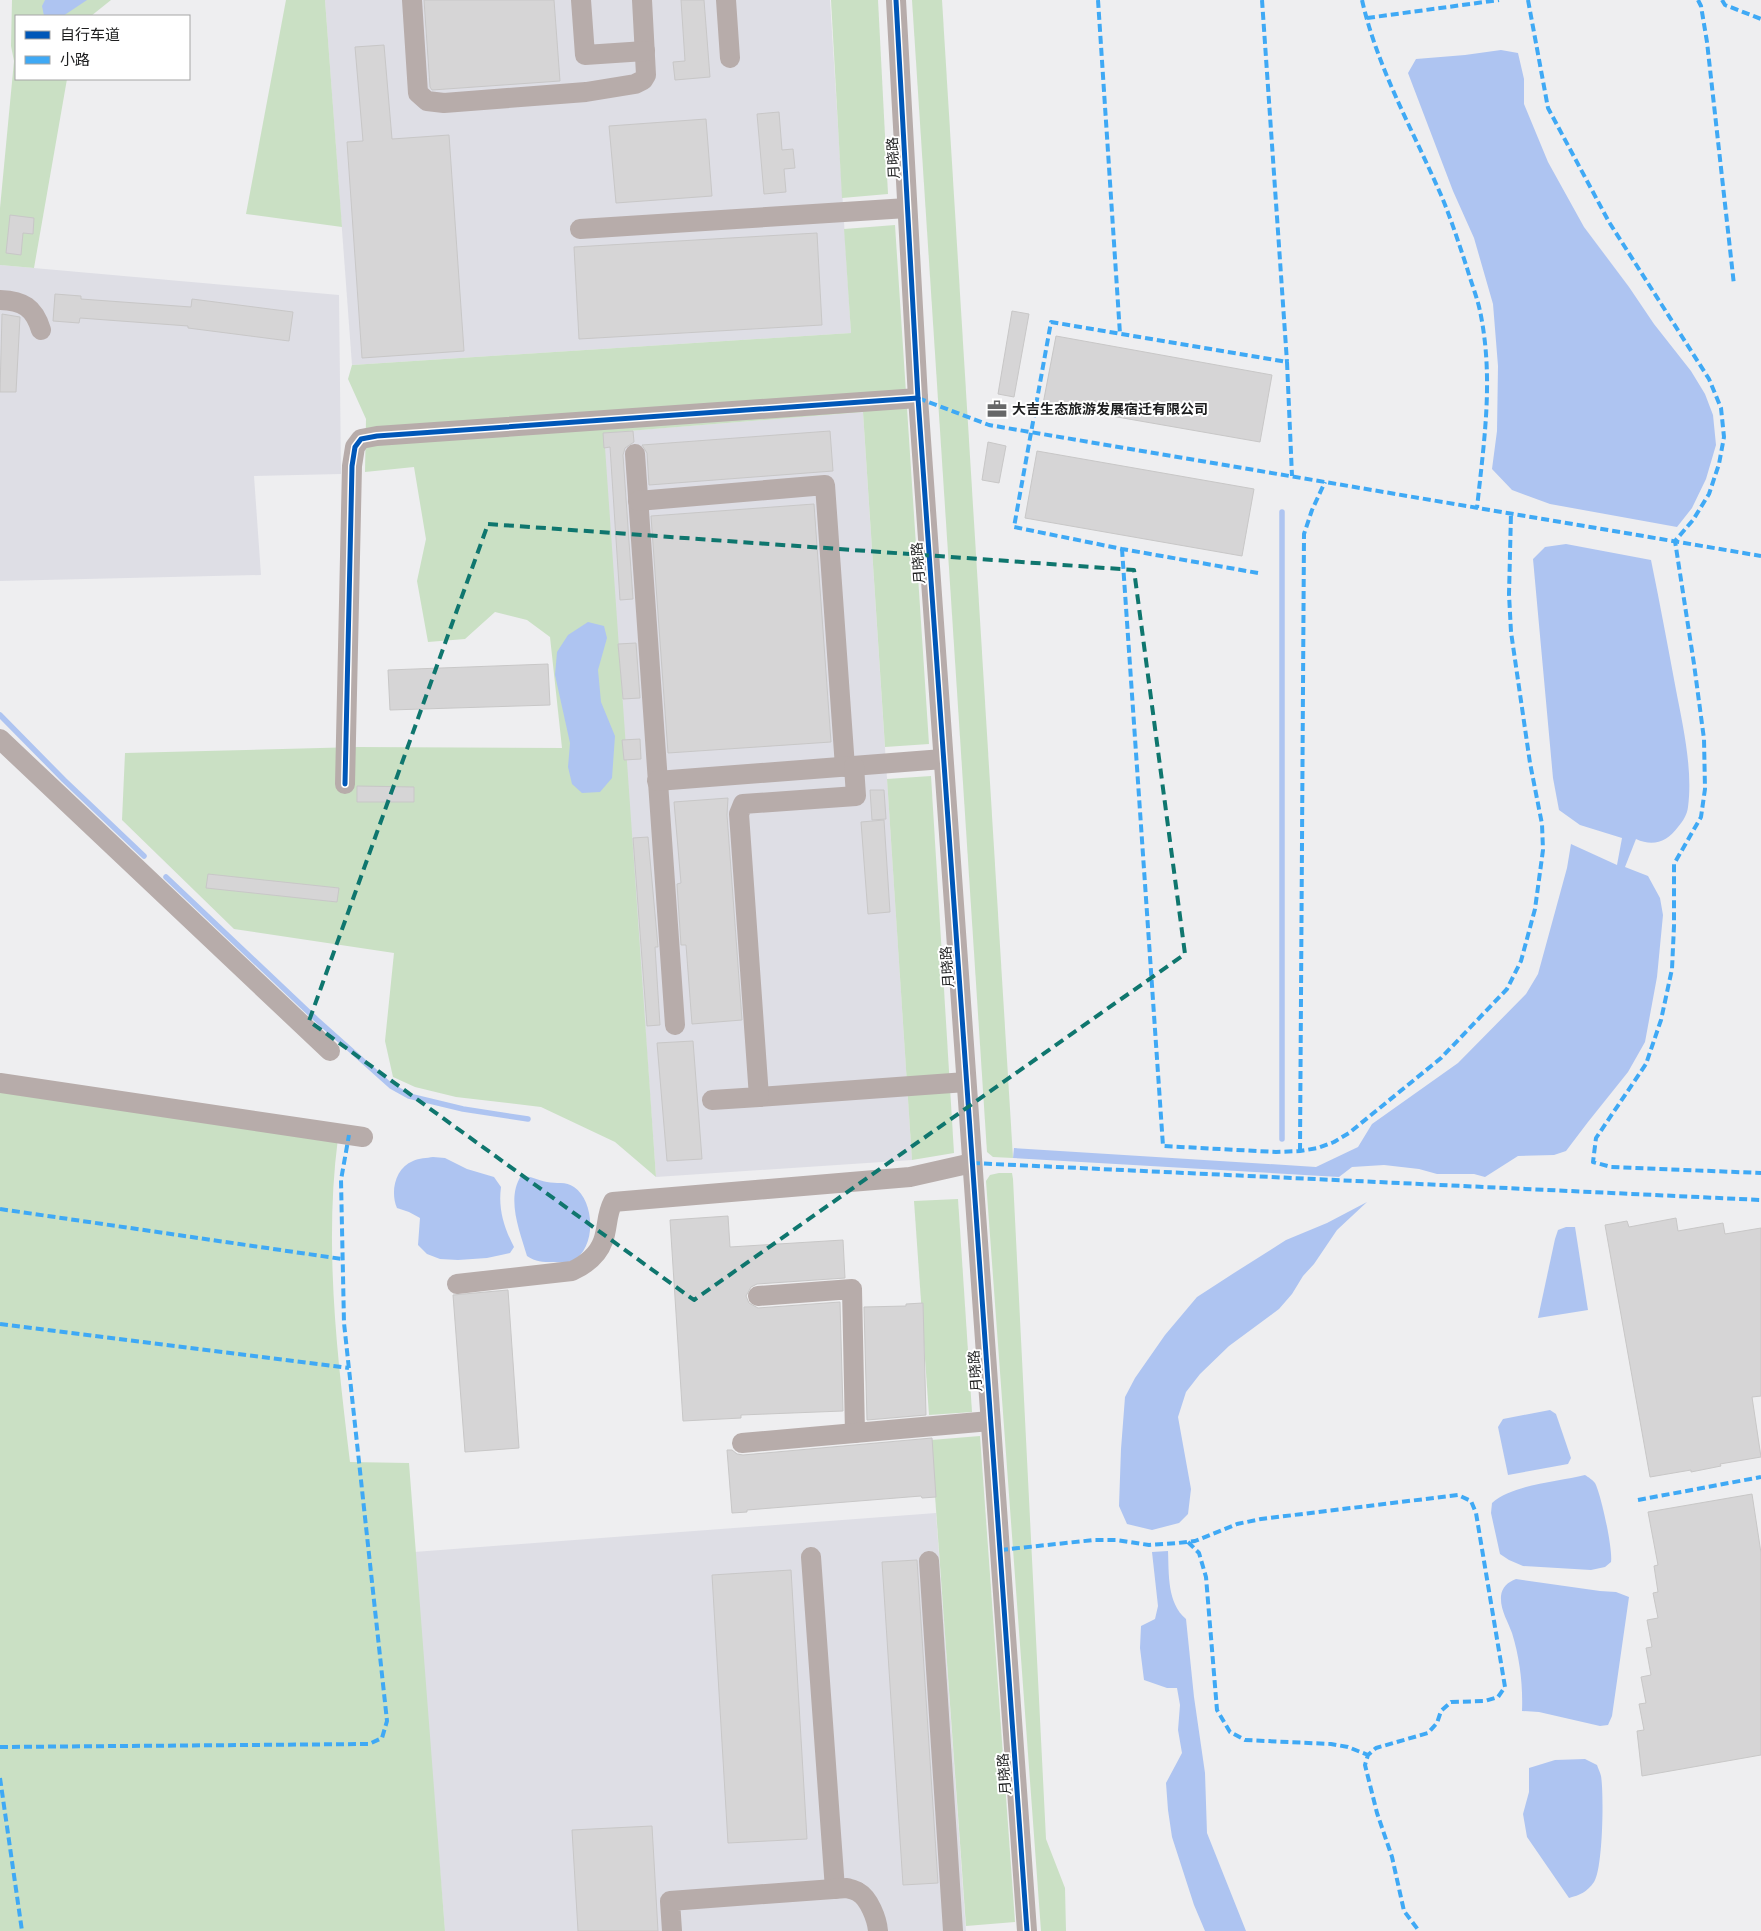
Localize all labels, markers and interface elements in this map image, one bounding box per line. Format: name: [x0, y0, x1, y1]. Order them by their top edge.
legend: [15, 15, 190, 80]
text: 自行车道: [60, 25, 120, 44]
text: 小路: [60, 50, 90, 69]
street label: 月晓路: [883, 137, 903, 179]
office icon: 大吉生态旅游发展宿迁有限公司: [986, 398, 1008, 420]
place label: 大吉生态旅游发展宿迁有限公司: [1012, 400, 1208, 418]
street label: 月晓路: [908, 541, 928, 585]
street label: 月晓路: [937, 945, 957, 989]
street label: 月晓路: [965, 1349, 985, 1393]
street label: 月晓路: [994, 1752, 1014, 1796]

